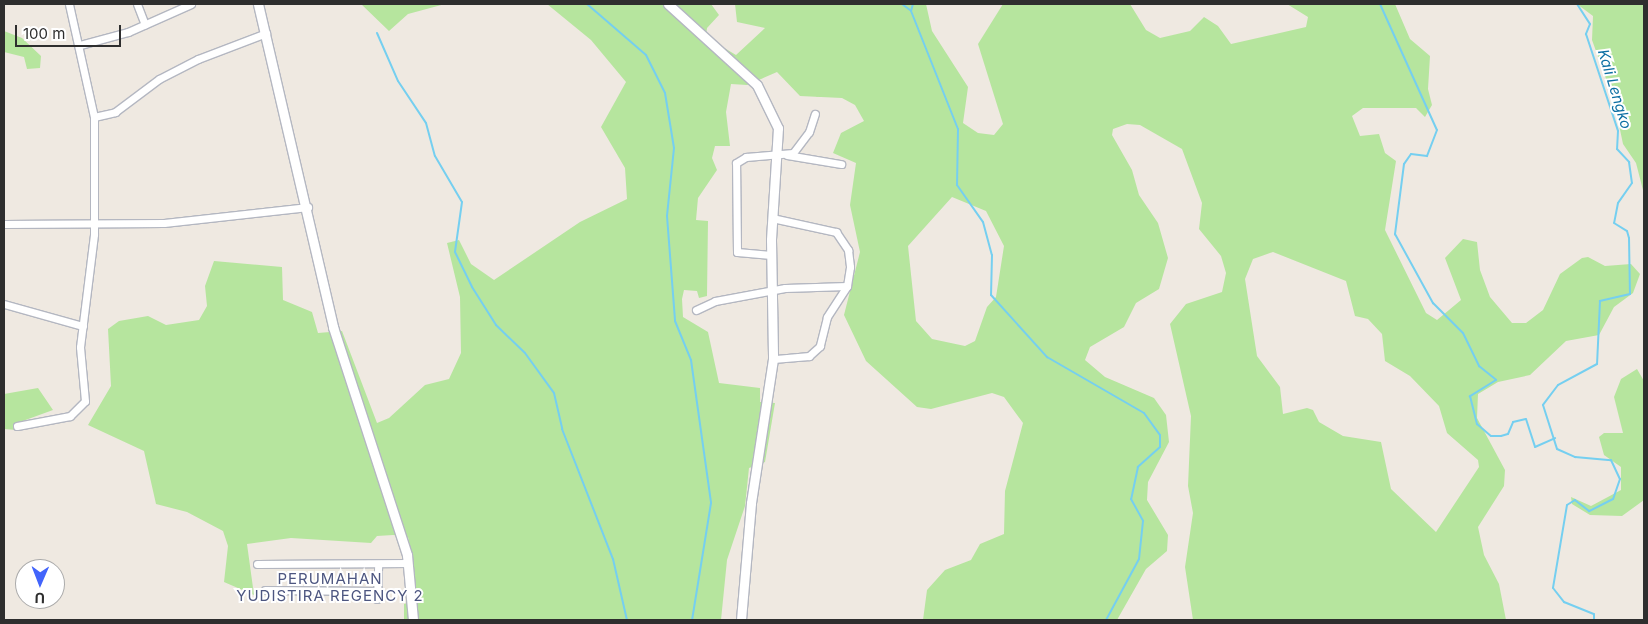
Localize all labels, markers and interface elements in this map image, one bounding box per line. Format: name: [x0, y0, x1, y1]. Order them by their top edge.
scale bar: [18, 15, 124, 47]
text: 100 m: [23, 24, 65, 43]
water label: Kali Lengko: [1594, 47, 1636, 131]
north arrow: [15, 559, 65, 609]
district label: PERUMAHAN YUDISTIRA REGENCY 2: [234, 569, 426, 604]
text: U: [34, 590, 45, 607]

